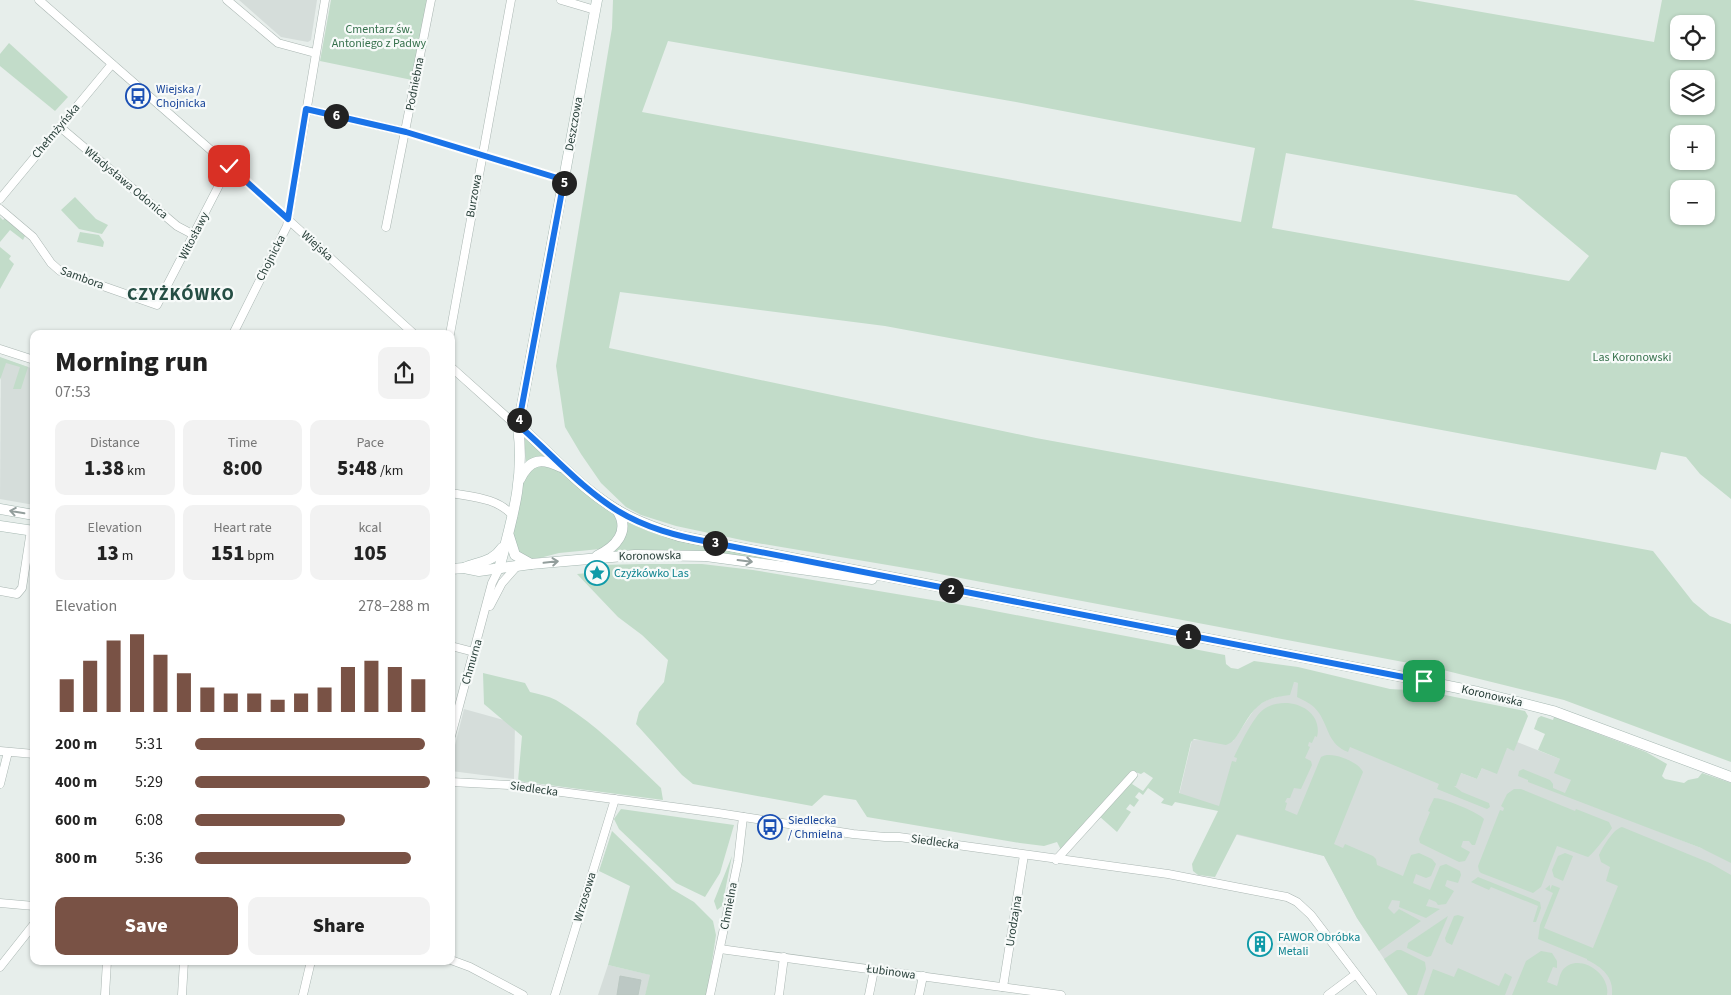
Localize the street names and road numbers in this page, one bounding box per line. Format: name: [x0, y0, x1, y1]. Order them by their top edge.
street label: Podniebna: [401, 56, 429, 112]
street label: Deszczowa: [561, 96, 587, 152]
street label: Chełmżyńska: [28, 100, 84, 162]
street label: Władysława Odonica: [80, 143, 172, 223]
street label: Burzowa: [462, 173, 486, 219]
street label: Witosławy: [175, 209, 213, 263]
street label: Wiejska: [297, 227, 337, 265]
street label: Chojnicka: [252, 232, 290, 284]
street label: Sambora: [58, 262, 106, 294]
street label: Koronowska: [619, 547, 681, 565]
street label: Chmurna: [457, 637, 487, 687]
street label: Koronowska: [1460, 681, 1524, 711]
street label: Siedlecka: [509, 777, 559, 801]
street label: Siedlecka: [910, 830, 960, 854]
street label: Wrzosowa: [569, 870, 601, 924]
street label: Chmielna: [716, 881, 742, 931]
street label: Urodzajna: [1002, 894, 1026, 948]
street label: Łubinowa: [864, 960, 917, 984]

